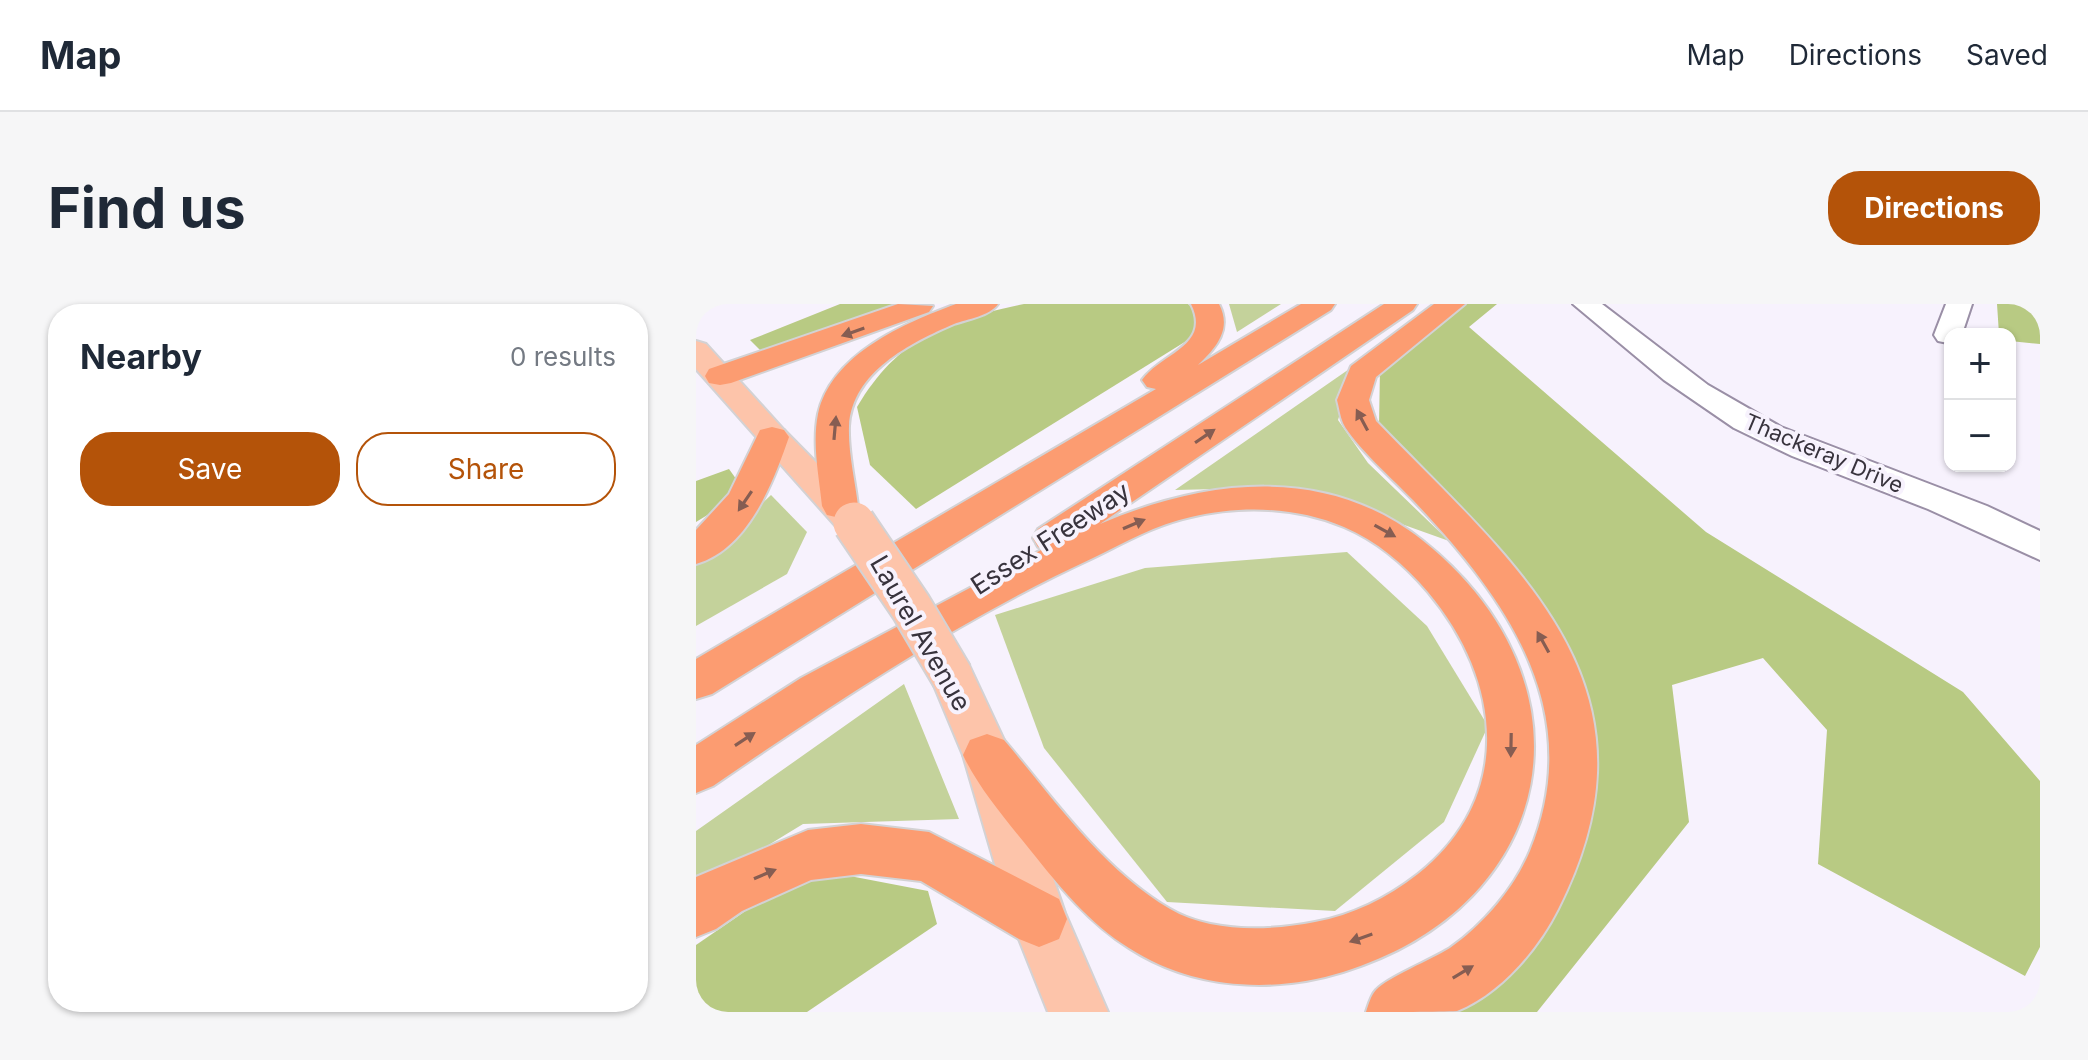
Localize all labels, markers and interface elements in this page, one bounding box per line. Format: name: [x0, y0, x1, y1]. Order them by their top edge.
text: Map: [40, 32, 121, 78]
text: Map: [1686, 38, 1745, 72]
text: Directions: [1789, 38, 1922, 72]
text: Saved: [1966, 38, 2048, 72]
button: Directions: [1828, 171, 2040, 245]
text: Find us: [48, 174, 246, 242]
one-way arrow: [840, 326, 864, 338]
map controls: [1944, 328, 2016, 472]
button: +: [1944, 328, 2016, 400]
text: Nearby: [80, 336, 202, 377]
text: 0 results: [510, 341, 616, 372]
button: −: [1944, 400, 2016, 472]
street label: Thackeray Drive: [1741, 408, 1907, 498]
one-way arrow: [1355, 409, 1369, 431]
one-way arrow: [828, 416, 841, 441]
one-way arrow: [1195, 428, 1216, 443]
button: Save: [80, 432, 340, 506]
button: Share: [356, 432, 616, 506]
street label: Essex Freeway: [965, 475, 1135, 601]
one-way arrow: [738, 490, 753, 511]
one-way arrow: [1122, 518, 1146, 531]
one-way arrow: [1373, 524, 1396, 538]
street label: Laurel Avenue: [864, 550, 978, 716]
one-way arrow: [1536, 631, 1550, 653]
one-way arrow: [734, 732, 756, 746]
one-way arrow: [1505, 733, 1517, 758]
one-way arrow: [753, 867, 777, 880]
one-way arrow: [1349, 932, 1373, 944]
one-way arrow: [1452, 965, 1474, 979]

